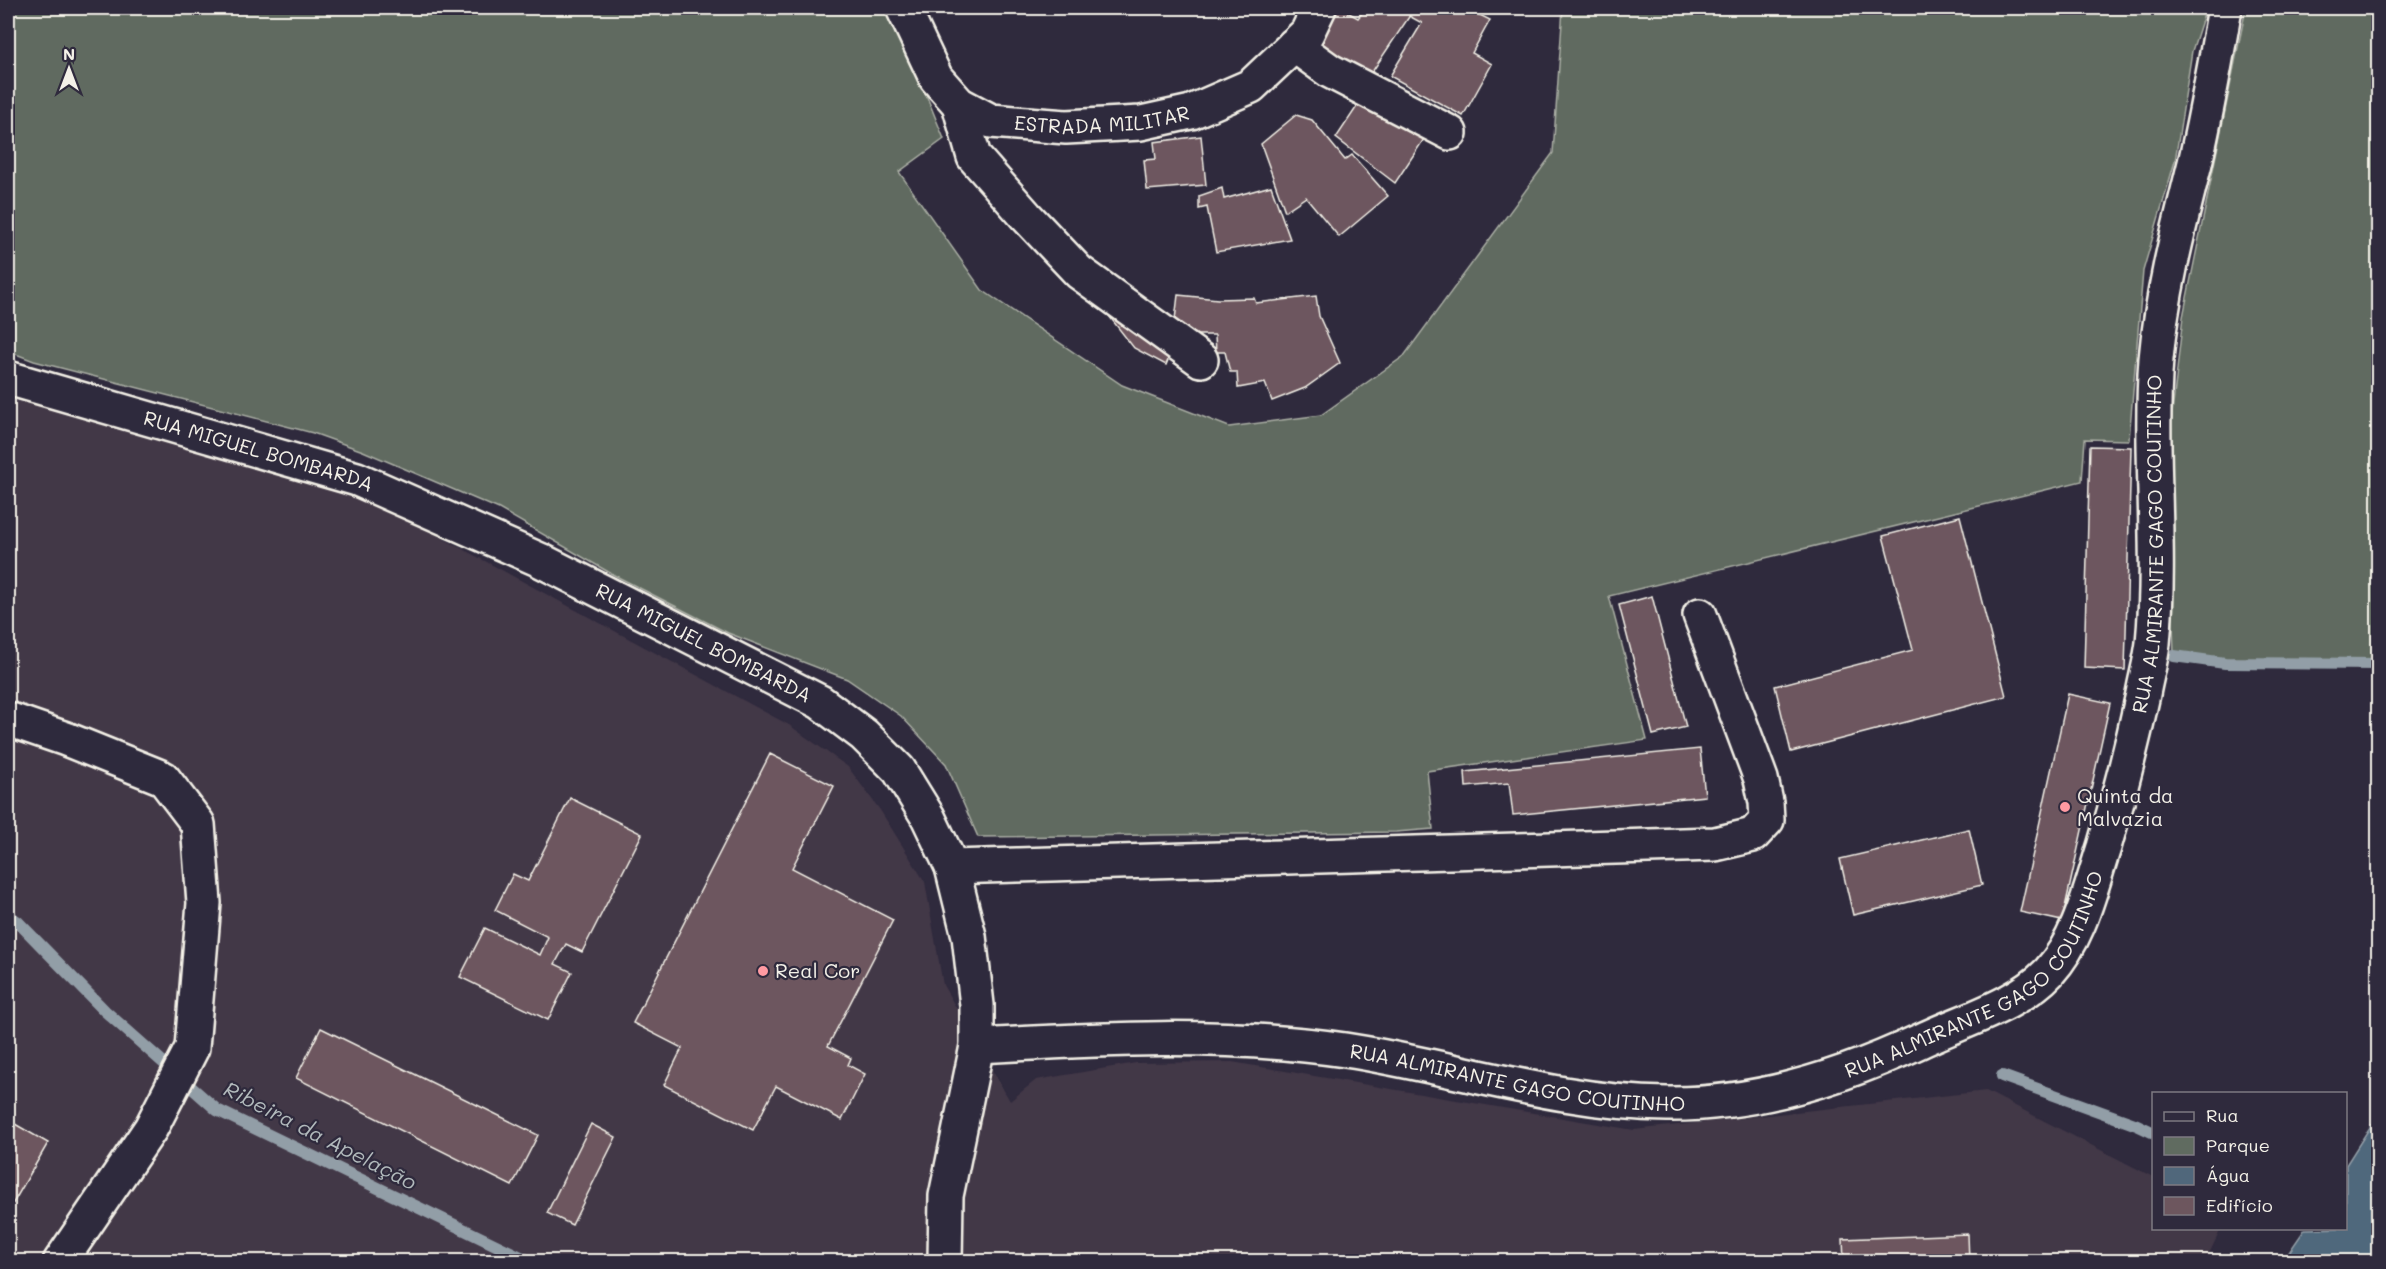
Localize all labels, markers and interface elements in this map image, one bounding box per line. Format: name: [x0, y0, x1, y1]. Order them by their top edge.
north arrow: [39, 39, 99, 99]
text: N: [63, 43, 75, 64]
street label: ESTRADA MILITAR: [1013, 99, 1192, 139]
street label: RUA ALMIRANTE GAGO COUTINHO: [2125, 374, 2168, 716]
street label: RUA MIGUEL BOMBARDA: [141, 404, 378, 497]
street label: RUA MIGUEL BOMBARDA: [592, 577, 816, 708]
place label: Quinta da Malvazia: [2077, 782, 2174, 831]
marker: Quinta da Malvazia: [2058, 800, 2072, 814]
street label: RUA ALMIRANTE GAGO COUTINHO: [1841, 867, 2108, 1083]
place label: Real Cor: [775, 957, 860, 983]
marker: Real Cor: [756, 964, 770, 978]
street label: RUA ALMIRANTE GAGO COUTINHO: [1348, 1037, 1685, 1116]
water label: Ribeira da Apelação: [220, 1074, 422, 1195]
legend: [2152, 1092, 2347, 1230]
text: Rua: [2206, 1103, 2239, 1127]
text: Parque: [2206, 1133, 2270, 1157]
text: Água: [2206, 1163, 2250, 1187]
text: Edifício: [2206, 1193, 2273, 1217]

